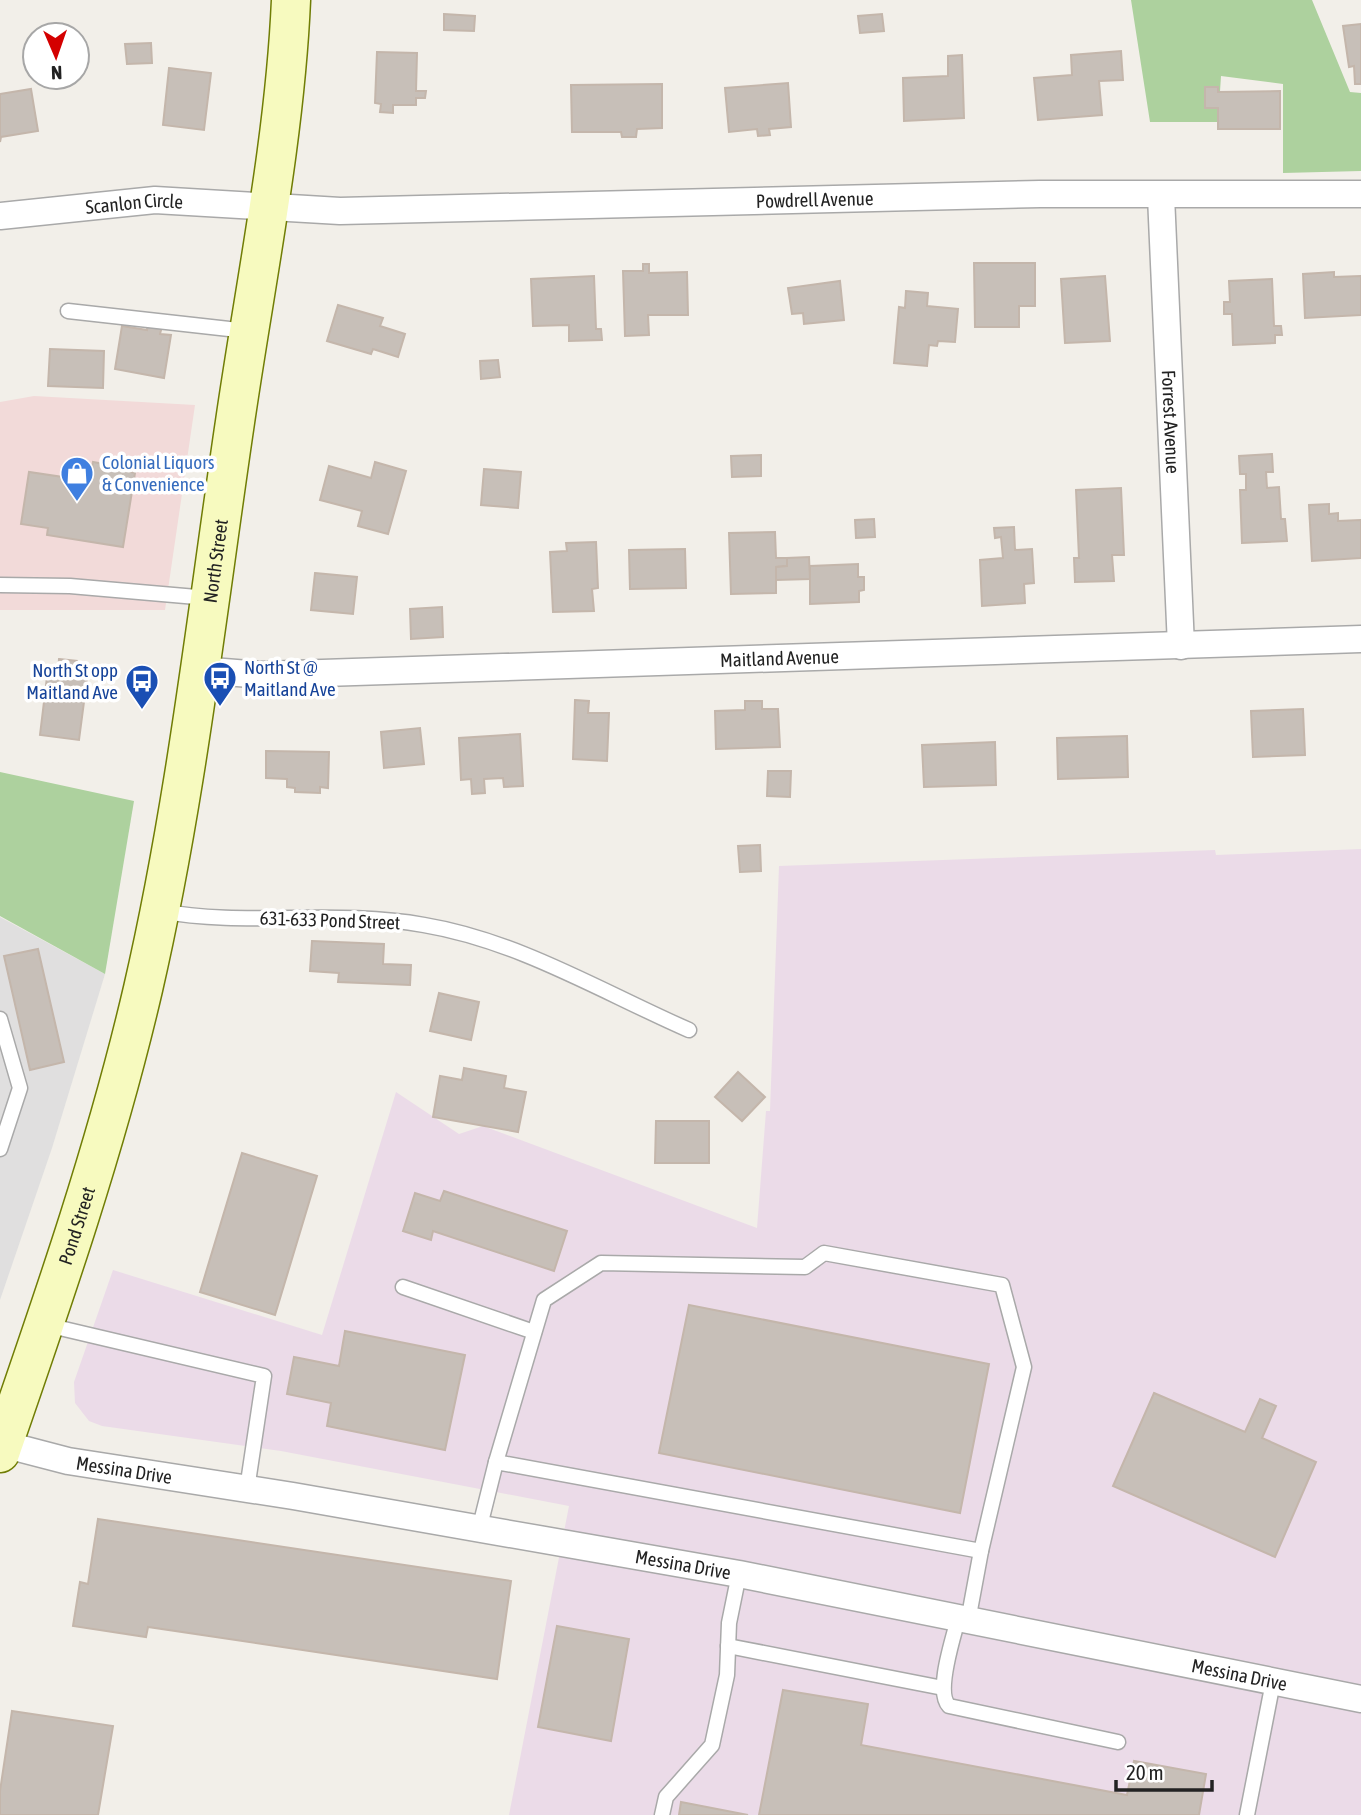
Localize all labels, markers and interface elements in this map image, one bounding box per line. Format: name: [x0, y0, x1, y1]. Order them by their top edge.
north arrow: [21, 21, 91, 91]
text: N: [51, 62, 63, 84]
street label: Powdrell Avenue: [756, 187, 874, 212]
street label: Scanlon Circle: [85, 189, 184, 218]
street label: Forrest Avenue: [1158, 370, 1184, 474]
place label: Colonial Liquors & Convenience: [102, 451, 215, 495]
shop icon: Colonial Liquors & Convenience: [58, 454, 96, 503]
street label: North Street: [199, 518, 232, 604]
street label: Maitland Avenue: [720, 645, 839, 671]
place label: North St @ Maitland Ave: [244, 656, 336, 700]
place label: North St opp Maitland Ave: [26, 659, 118, 703]
bus stop icon: North St @ Maitland Ave: [201, 659, 239, 708]
bus stop icon: North St opp Maitland Ave: [123, 662, 161, 711]
street label: 631-633 Pond Street: [259, 907, 401, 933]
street label: Pond Street: [54, 1184, 99, 1267]
street label: Messina Drive: [75, 1451, 174, 1488]
street label: Messina Drive: [634, 1545, 733, 1583]
street label: Messina Drive: [1190, 1654, 1289, 1695]
scale bar: [1116, 1748, 1212, 1792]
text: 20 m: [1126, 1760, 1164, 1784]

